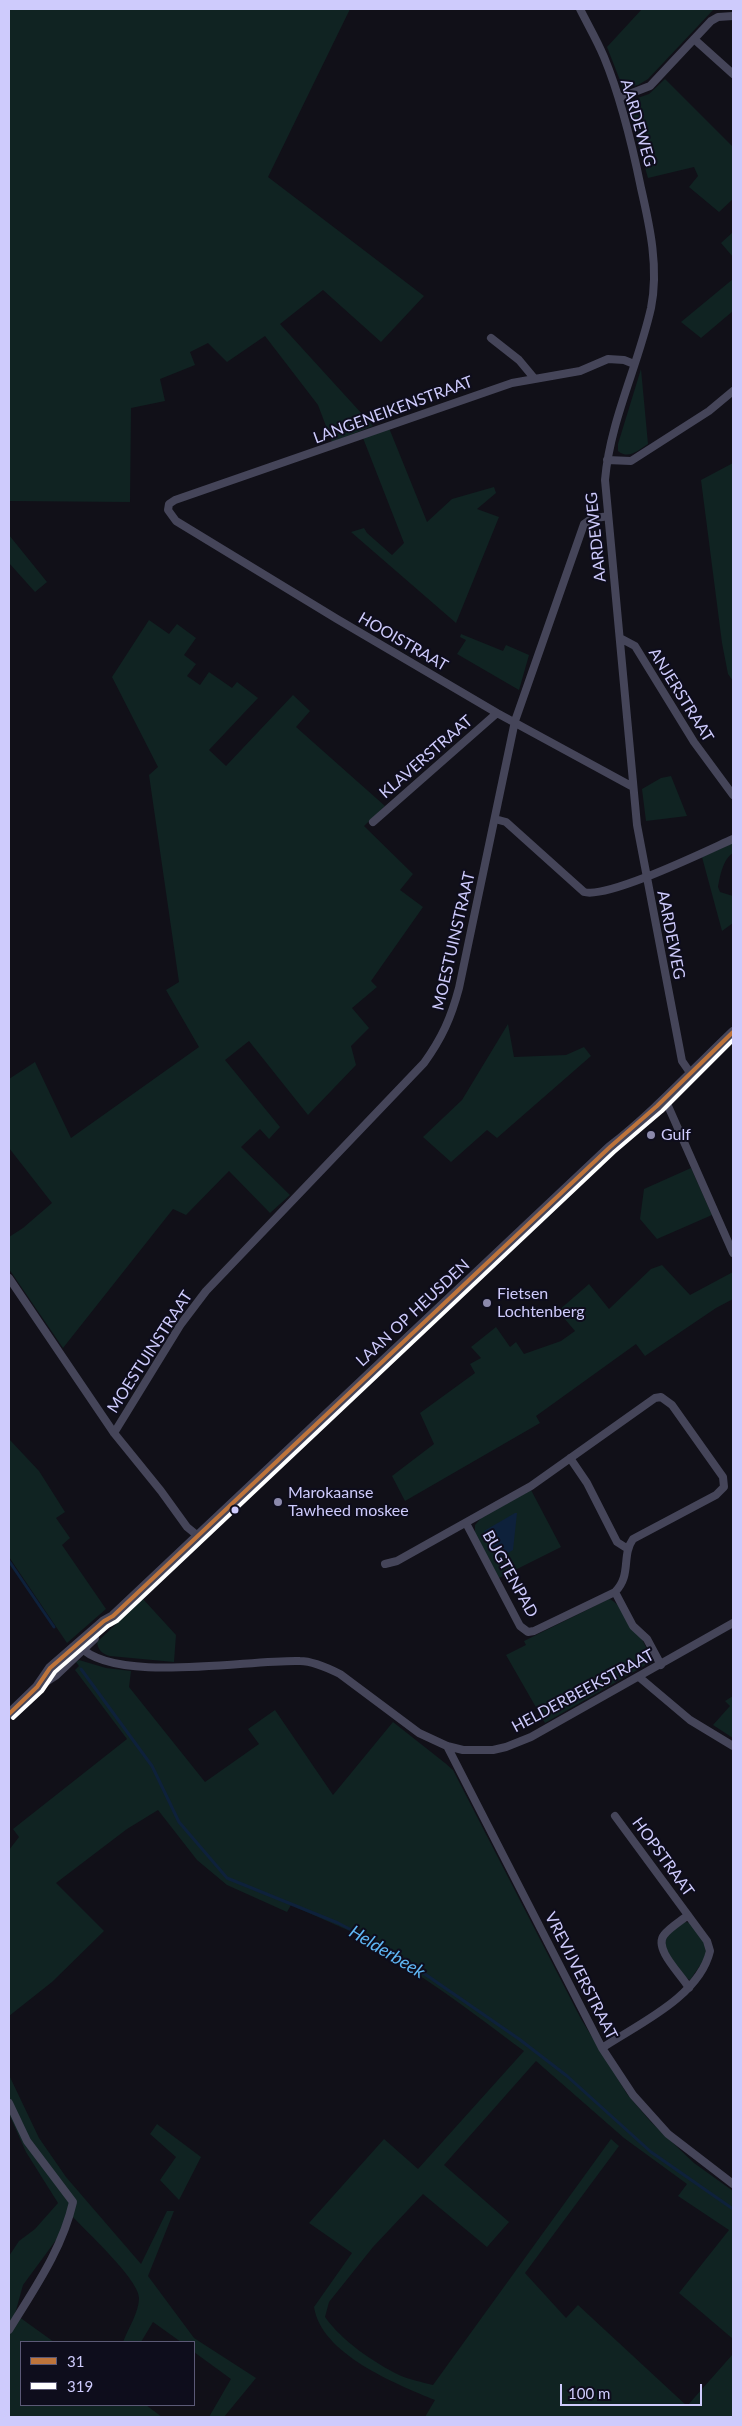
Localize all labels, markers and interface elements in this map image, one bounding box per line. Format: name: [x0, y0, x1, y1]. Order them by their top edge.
street label: AARDEWEG: [616, 77, 660, 169]
street label: LANGENEIKENSTRAAT: [311, 372, 475, 448]
street label: AARDEWEG: [582, 491, 610, 583]
street label: HOOISTRAAT: [355, 609, 451, 675]
street label: ANJERSTRAAT: [644, 644, 718, 746]
street label: KLAVERSTRAAT: [376, 711, 476, 803]
street label: MOESTUINSTRAAT: [429, 870, 479, 1012]
street label: AARDEWEG: [653, 889, 689, 981]
place label: Gulf: [661, 1125, 691, 1145]
marker: Gulf: [645, 1129, 657, 1141]
street label: LAAN OP HEUSDEN: [352, 1255, 474, 1371]
place label: Fietsen Lochtenberg: [497, 1284, 585, 1322]
street label: MOESTUINSTRAAT: [103, 1287, 197, 1417]
marker: Fietsen Lochtenberg: [481, 1297, 493, 1309]
place label: Marokaanse Tawheed moskee: [288, 1483, 409, 1521]
marker: Marokaanse Tawheed moskee: [272, 1496, 284, 1508]
unlabelled marker: [230, 1505, 240, 1515]
street label: BUGTENPAD: [478, 1527, 542, 1621]
street label: HELDERBEEKSTRAAT: [508, 1645, 658, 1737]
street label: HOPSTRAAT: [628, 1814, 698, 1900]
street label: VREVIJVERSTRAAT: [541, 1909, 621, 2043]
water label: Helderbeek: [345, 1921, 429, 1983]
legend: [20, 2341, 195, 2406]
text: 31: [67, 2352, 84, 2370]
scale bar: [562, 2374, 704, 2406]
text: 319: [67, 2377, 93, 2395]
text: 100 m: [568, 2384, 610, 2402]

